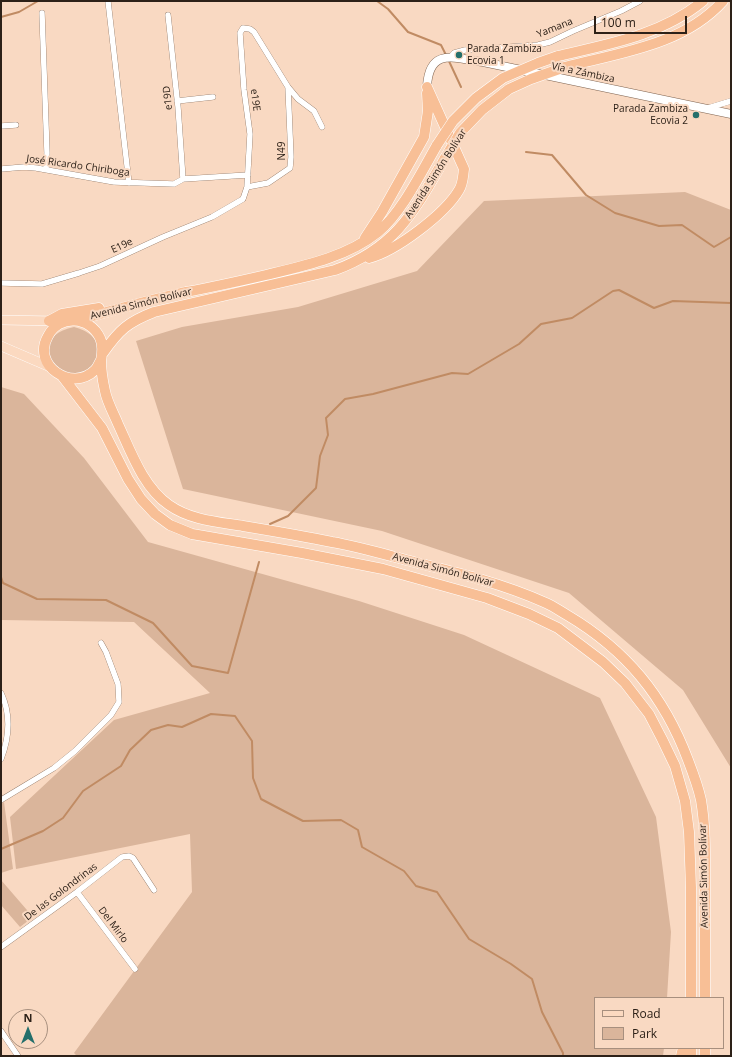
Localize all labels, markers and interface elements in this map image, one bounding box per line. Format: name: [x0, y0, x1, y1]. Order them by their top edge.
scale bar: [596, 8, 689, 34]
text: 100 m: [601, 14, 636, 31]
street label: Yamana: [535, 15, 575, 41]
place label: Parada Zambiza Ecovia 1: [467, 43, 542, 66]
marker: Parada Zambiza Ecovia 1: [454, 50, 464, 60]
street label: Vía a Zámbiza: [550, 60, 616, 86]
street label: e19D: [161, 85, 175, 111]
street label: e19E: [248, 88, 262, 112]
place label: Parada Zambiza Ecovia 2: [613, 103, 688, 126]
marker: Parada Zambiza Ecovia 2: [691, 110, 701, 120]
street label: Avenida Simón Bolívar: [403, 127, 469, 221]
street label: N49: [276, 142, 288, 160]
street label: José Ricardo Chiriboga: [26, 153, 130, 179]
street label: E19e: [109, 236, 135, 256]
street label: Avenida Simón Bolívar: [89, 286, 193, 322]
street label: Avenida Simón Bolívar: [391, 551, 495, 589]
street label: Avenida Simón Bolívar: [697, 824, 711, 928]
street label: De las Golondrinas: [22, 861, 100, 923]
street label: Del Mirlo: [96, 905, 130, 945]
legend: [594, 997, 724, 1049]
text: Road: [632, 1005, 661, 1022]
north arrow: [8, 1009, 48, 1049]
text: N: [24, 1010, 32, 1025]
text: Park: [632, 1025, 657, 1042]

